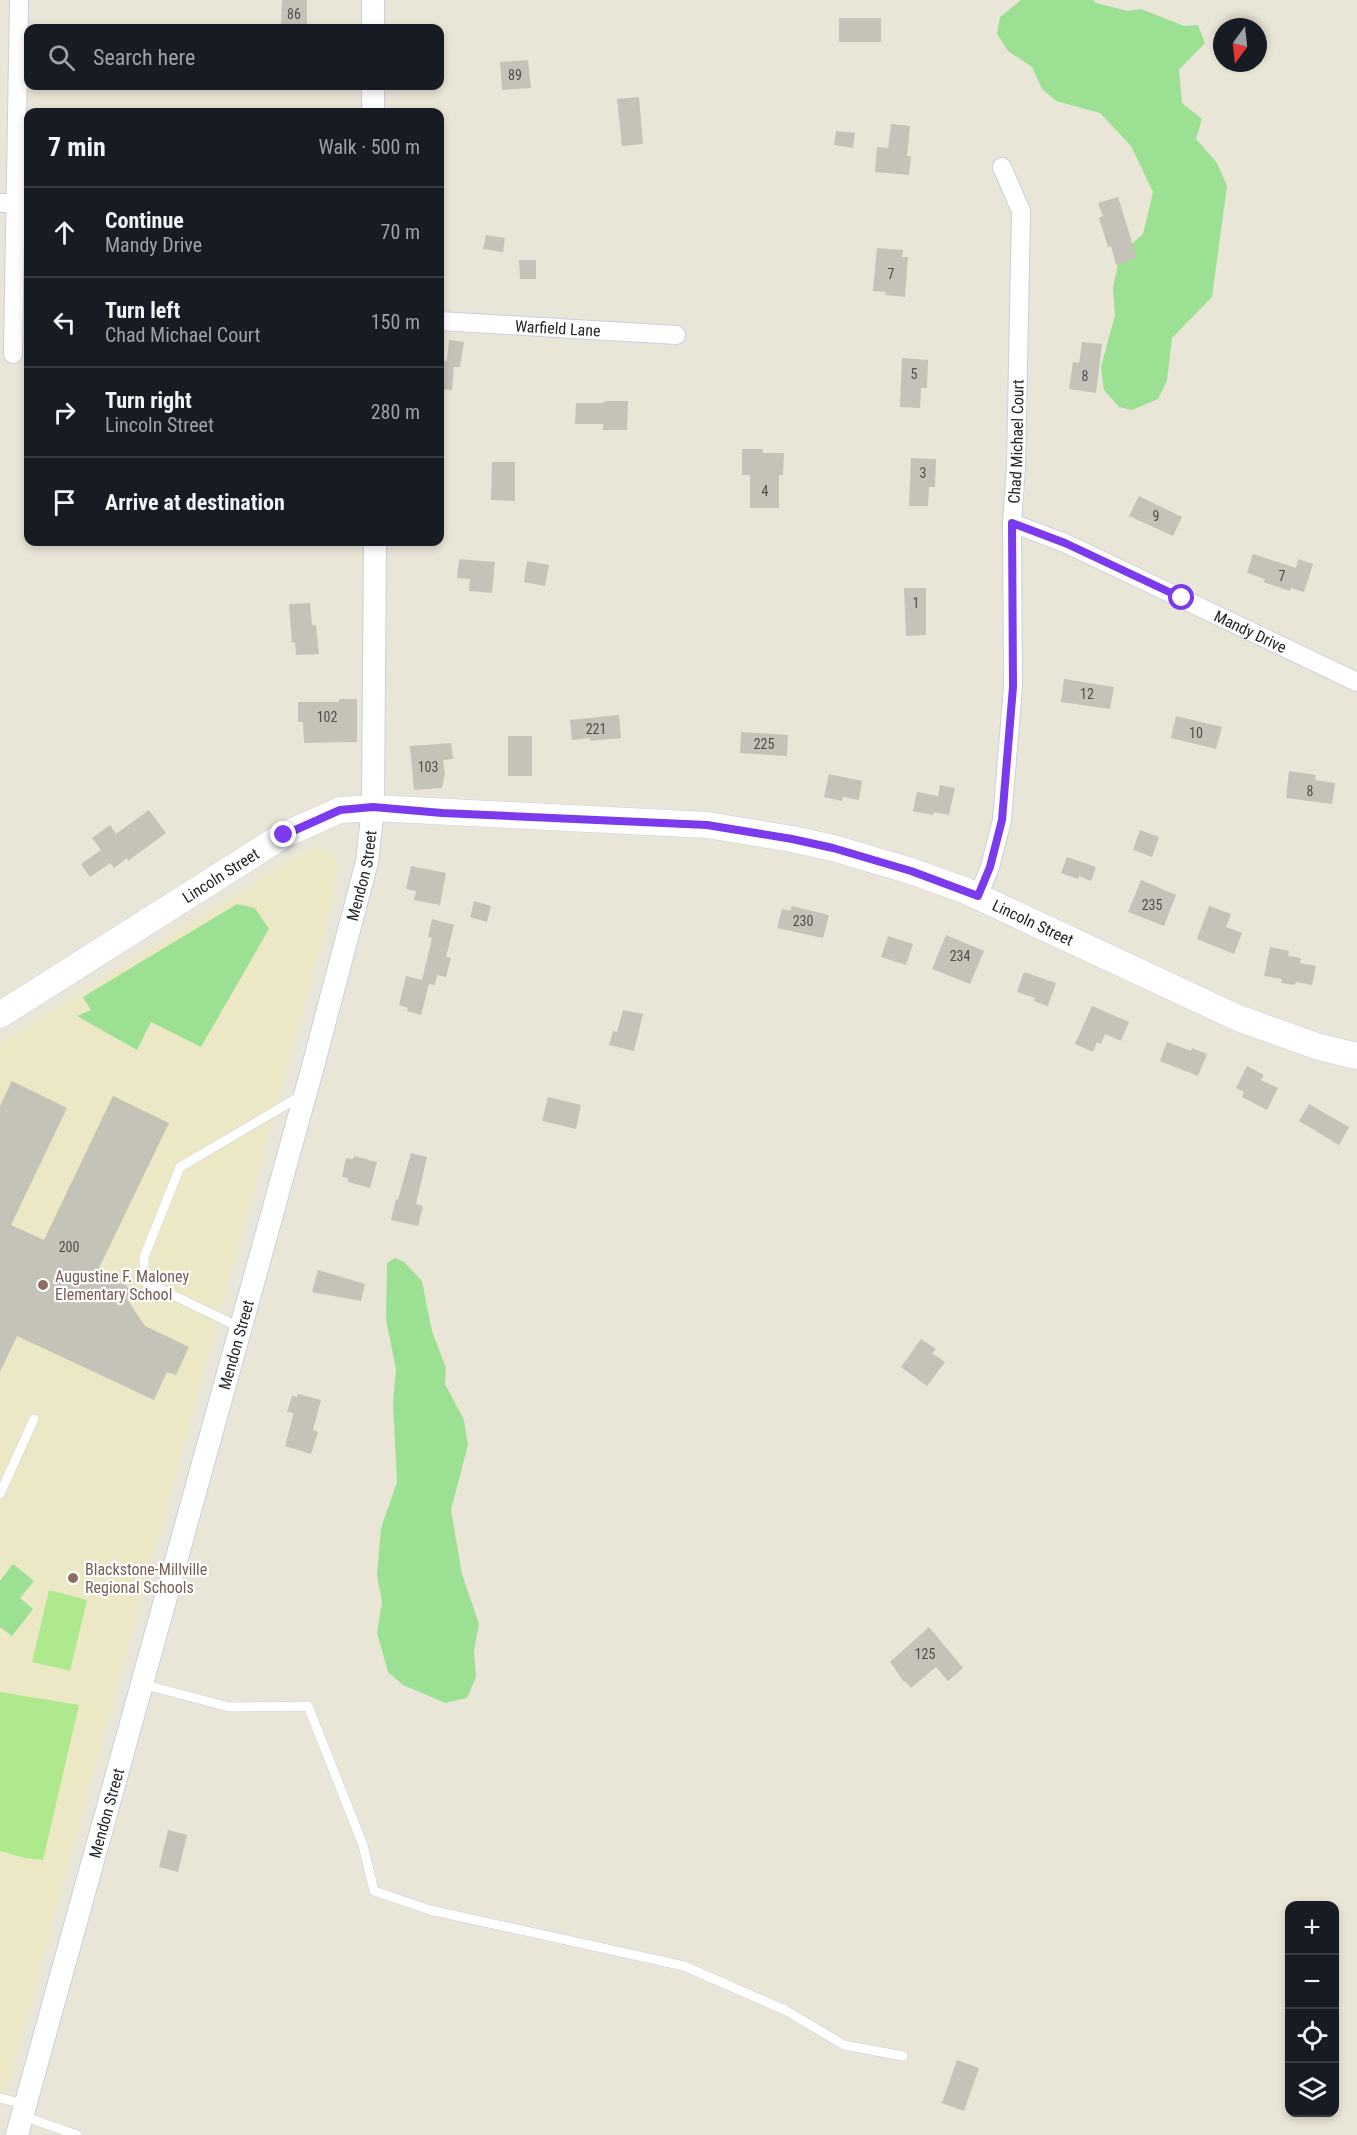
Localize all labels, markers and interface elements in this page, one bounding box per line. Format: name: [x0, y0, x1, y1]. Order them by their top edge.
house number: 86: [287, 6, 301, 22]
north arrow: [1213, 18, 1267, 72]
search box: [24, 24, 444, 90]
icon: search: [45, 41, 78, 74]
text: Search here: [93, 45, 195, 70]
house number: 89: [508, 67, 522, 83]
text: 7 min: [48, 132, 106, 162]
text: Walk · 500 m: [319, 135, 420, 159]
text: Continue: [105, 208, 184, 233]
icon: ahead: [48, 216, 81, 249]
text: 70 m: [381, 220, 420, 244]
text: Mandy Drive: [105, 233, 202, 257]
house number: 7: [888, 266, 895, 282]
text: Turn left: [105, 298, 180, 323]
icon: left: [48, 306, 81, 339]
text: 150 m: [371, 310, 420, 334]
street label: Warfield Lane: [514, 316, 601, 340]
text: Chad Michael Court: [105, 323, 260, 347]
house number: 5: [911, 366, 918, 382]
house number: 8: [1082, 368, 1089, 384]
street label: Chad Michael Court: [1004, 379, 1027, 504]
text: Turn right: [105, 388, 192, 413]
icon: right: [48, 396, 81, 429]
text: 280 m: [371, 400, 420, 424]
text: Lincoln Street: [105, 413, 214, 437]
house number: 3: [920, 465, 926, 481]
house number: 4: [762, 483, 769, 499]
icon: arrive: [48, 486, 81, 519]
text: Arrive at destination: [105, 490, 285, 515]
house number: 9: [1153, 508, 1159, 524]
house number: 7: [1279, 568, 1286, 584]
route start: [1168, 584, 1194, 610]
house number: 1: [913, 595, 919, 611]
street label: Mandy Drive: [1211, 606, 1290, 657]
house number: 12: [1080, 686, 1094, 702]
house number: 102: [317, 709, 337, 725]
house number: 221: [586, 721, 606, 737]
house number: 10: [1189, 725, 1203, 741]
house number: 225: [754, 736, 774, 752]
house number: 103: [418, 759, 438, 775]
house number: 8: [1307, 783, 1314, 799]
route end: [270, 821, 296, 847]
street label: Mendon Street: [342, 829, 380, 923]
street label: Lincoln Street: [179, 844, 263, 907]
street label: Lincoln Street: [990, 895, 1077, 949]
house number: 235: [1142, 897, 1162, 913]
house number: 230: [793, 913, 813, 929]
house number: 234: [950, 948, 970, 964]
house number: 200: [59, 1239, 79, 1255]
place label: Augustine F. Maloney Elementary School: [55, 1267, 189, 1304]
marker: Augustine F. Maloney Elementary School: [36, 1278, 50, 1292]
street label: Mendon Street: [214, 1298, 257, 1392]
place label: Blackstone-Millville Regional Schools: [85, 1560, 207, 1597]
marker: Blackstone-Millville Regional Schools: [66, 1571, 80, 1585]
house number: 125: [915, 1646, 935, 1662]
street label: Mendon Street: [85, 1766, 128, 1860]
map controls: [1285, 1901, 1339, 2117]
button: +: [1285, 1901, 1339, 1955]
button: −: [1285, 1955, 1339, 2009]
button: locate: [1285, 2009, 1339, 2063]
button: layers: [1285, 2063, 1339, 2117]

